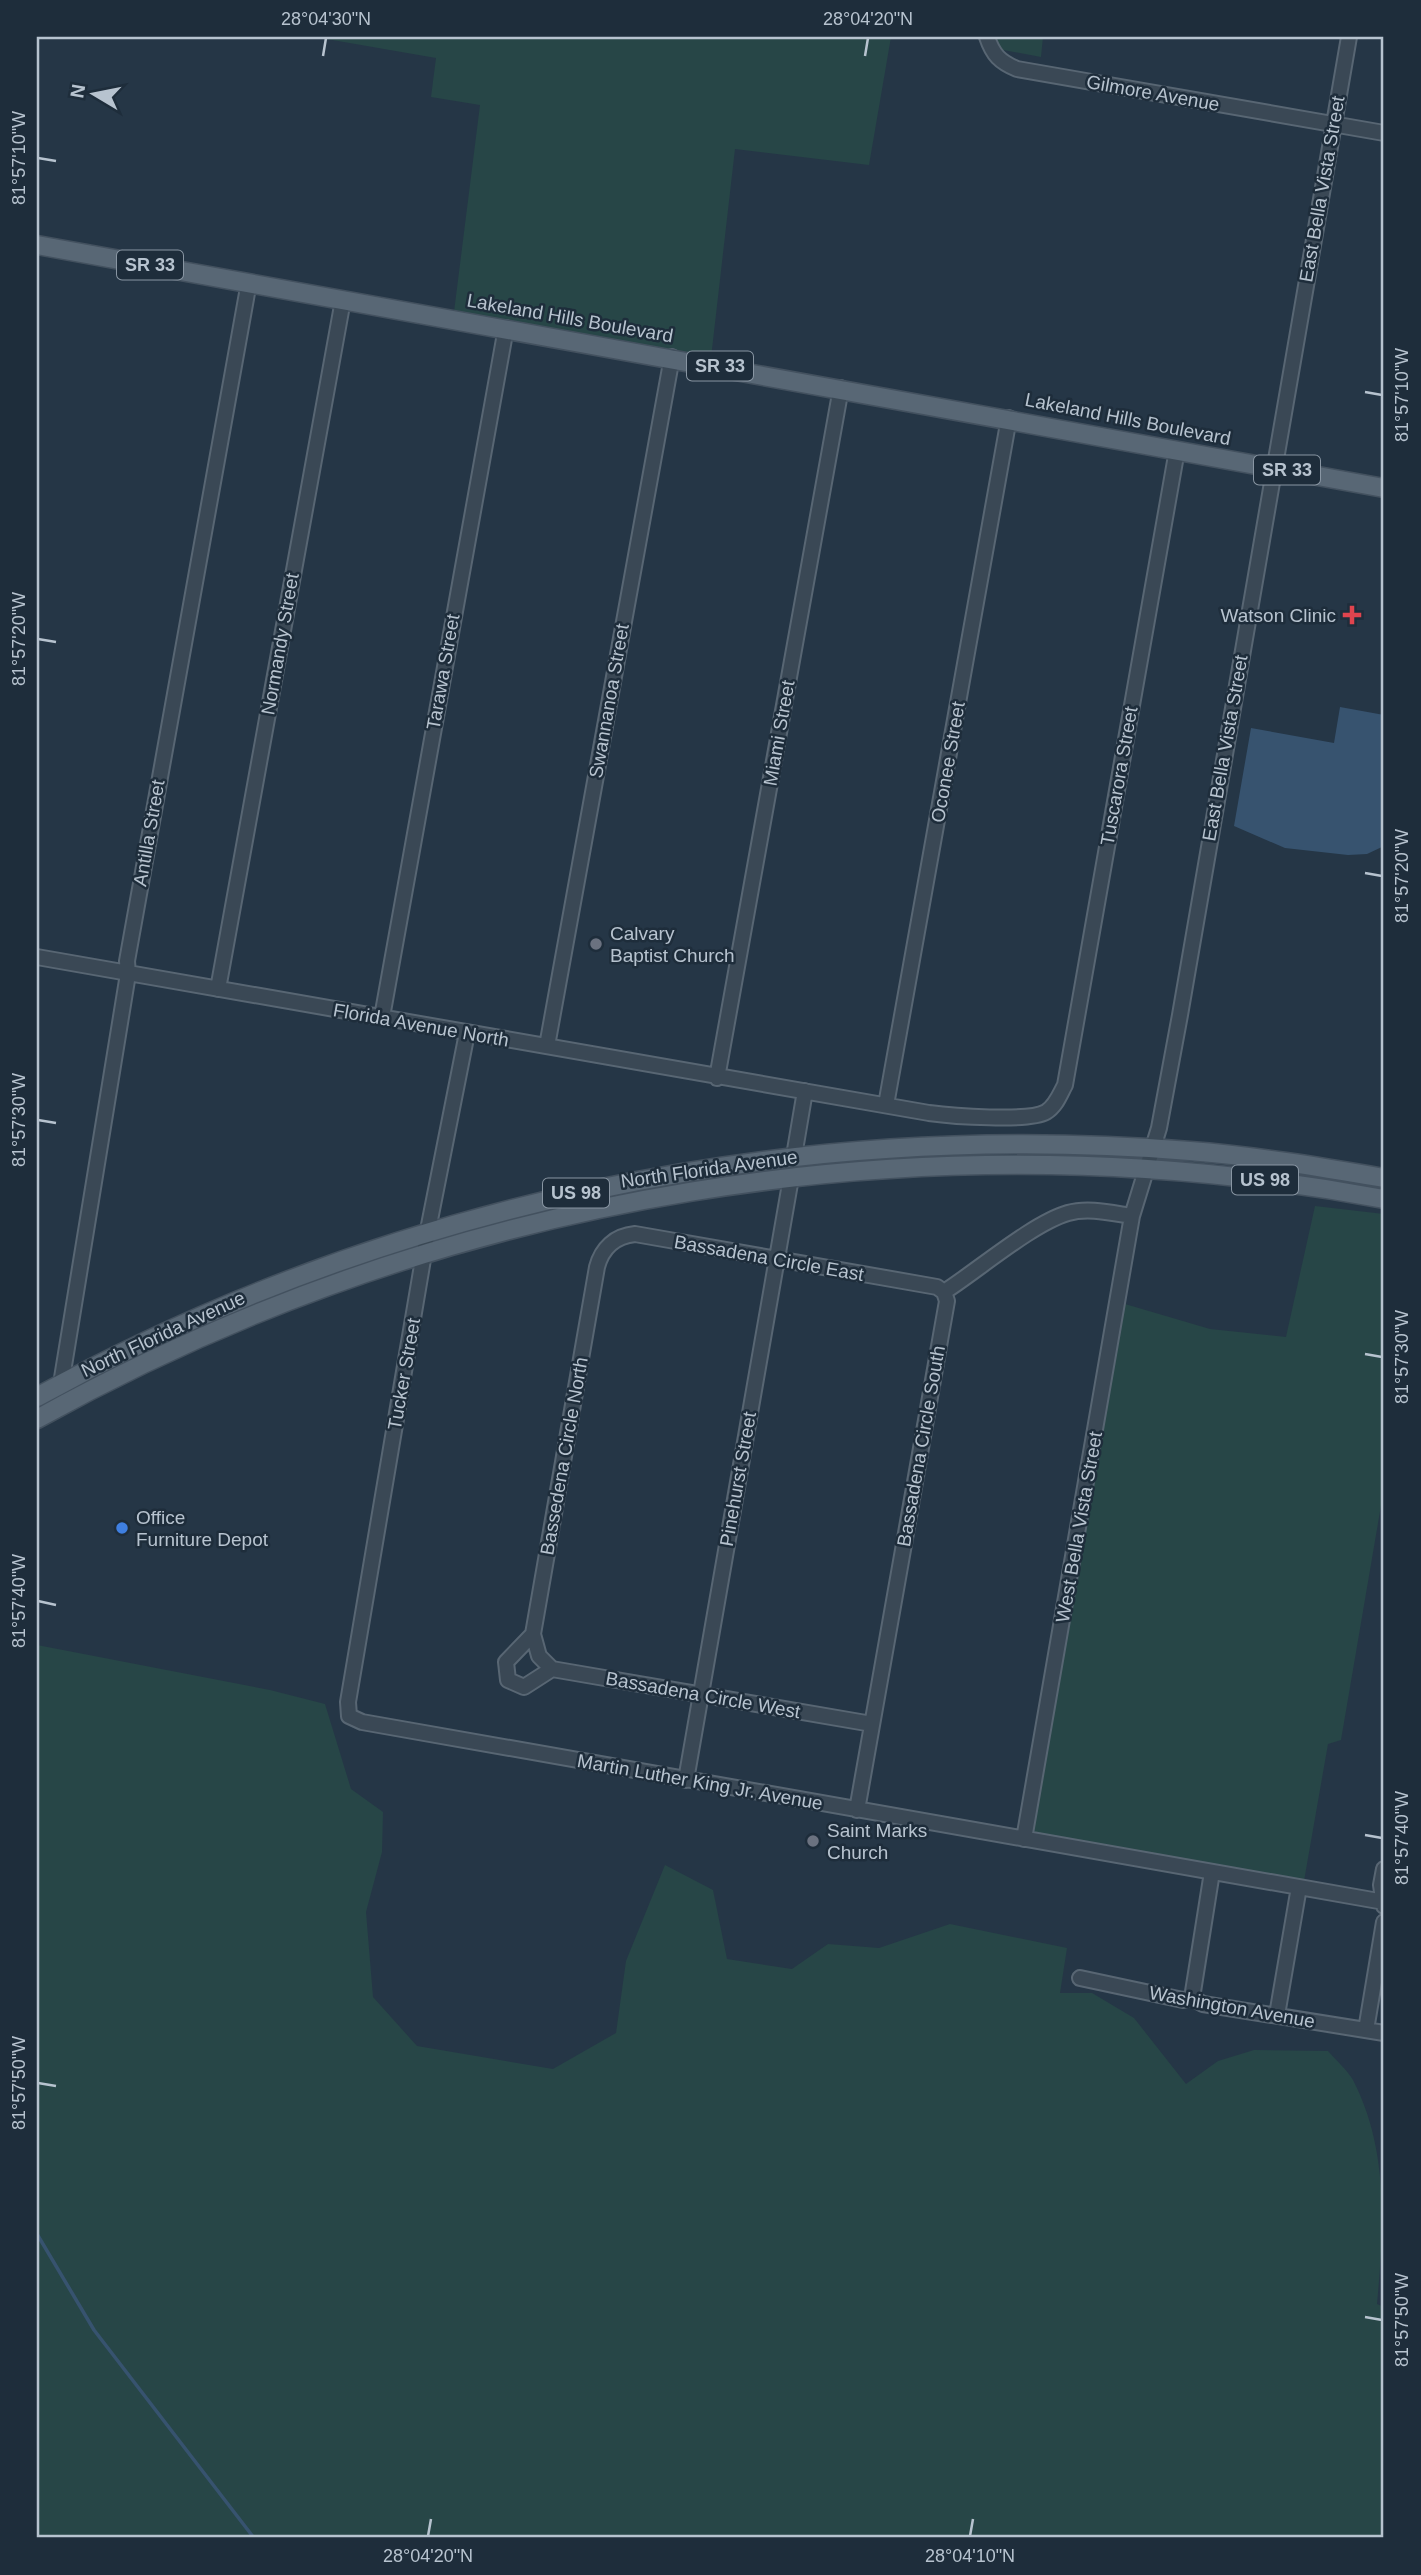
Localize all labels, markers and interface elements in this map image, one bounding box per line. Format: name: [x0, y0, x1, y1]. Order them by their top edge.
text: 28°04'30"N: [281, 9, 371, 29]
text: 28°04'20"N: [823, 9, 913, 29]
north arrow: [60, 60, 130, 130]
street label: Gilmore Avenue: [1085, 71, 1221, 115]
text: N: [66, 83, 89, 100]
street label: East Bella Vista Street: [1295, 94, 1349, 284]
text: 81°57'10"W: [9, 111, 29, 205]
road number: SR 33: [117, 250, 183, 279]
street label: Lakeland Hills Boulevard: [465, 290, 675, 346]
text: 81°57'10"W: [1392, 348, 1412, 442]
road number: SR 33: [687, 352, 753, 380]
street label: Lakeland Hills Boulevard: [1023, 389, 1233, 449]
road number: SR 33: [1254, 456, 1320, 484]
street label: Normandy Street: [257, 571, 303, 717]
text: 81°57'20"W: [9, 592, 29, 686]
place label: Watson Clinic: [1221, 605, 1336, 626]
marker: Watson Clinic: [1342, 605, 1362, 625]
street label: Tarawa Street: [422, 612, 464, 732]
street label: Swannanoa Street: [585, 621, 633, 780]
street label: East Bella Vista Street: [1198, 653, 1252, 843]
street label: Miami Street: [759, 678, 799, 787]
street label: Oconee Street: [927, 699, 969, 824]
street label: Tuscarora Street: [1096, 704, 1142, 847]
street label: Antilla Street: [129, 777, 169, 888]
text: 81°57'20"W: [1392, 829, 1412, 923]
place label: Calvary Baptist Church: [610, 923, 735, 966]
marker: Calvary Baptist Church: [588, 936, 604, 952]
street label: Florida Avenue North: [331, 999, 511, 1051]
text: 81°57'30"W: [9, 1073, 29, 1167]
street label: North Florida Avenue: [619, 1146, 799, 1192]
road number: US 98: [1232, 1166, 1298, 1195]
road number: US 98: [543, 1178, 609, 1208]
street label: Bassadena Circle East: [673, 1231, 866, 1285]
street label: North Florida Avenue: [78, 1287, 248, 1381]
text: 81°57'30"W: [1392, 1310, 1412, 1404]
street label: Tucker Street: [384, 1316, 424, 1432]
street label: Bassadena Circle South: [893, 1344, 949, 1548]
street label: Bassedena Circle North: [536, 1355, 592, 1557]
street label: Pinehurst Street: [716, 1409, 760, 1548]
street label: West Bella Vista Street: [1052, 1429, 1106, 1624]
place label: Office Furniture Depot: [136, 1507, 269, 1550]
marker: Office Furniture Depot: [114, 1520, 130, 1536]
text: 81°57'40"W: [9, 1554, 29, 1648]
street label: Bassadena Circle West: [604, 1668, 803, 1723]
street label: Martin Luther King Jr. Avenue: [576, 1750, 824, 1814]
text: 81°57'40"W: [1392, 1791, 1412, 1885]
place label: Saint Marks Church: [827, 1820, 927, 1863]
marker: Saint Marks Church: [805, 1833, 821, 1849]
street label: Washington Avenue: [1147, 1982, 1317, 2032]
text: 81°57'50"W: [9, 2036, 29, 2130]
text: 81°57'50"W: [1392, 2273, 1412, 2367]
text: 28°04'20"N: [383, 2546, 473, 2566]
text: 28°04'10"N: [925, 2546, 1015, 2566]

